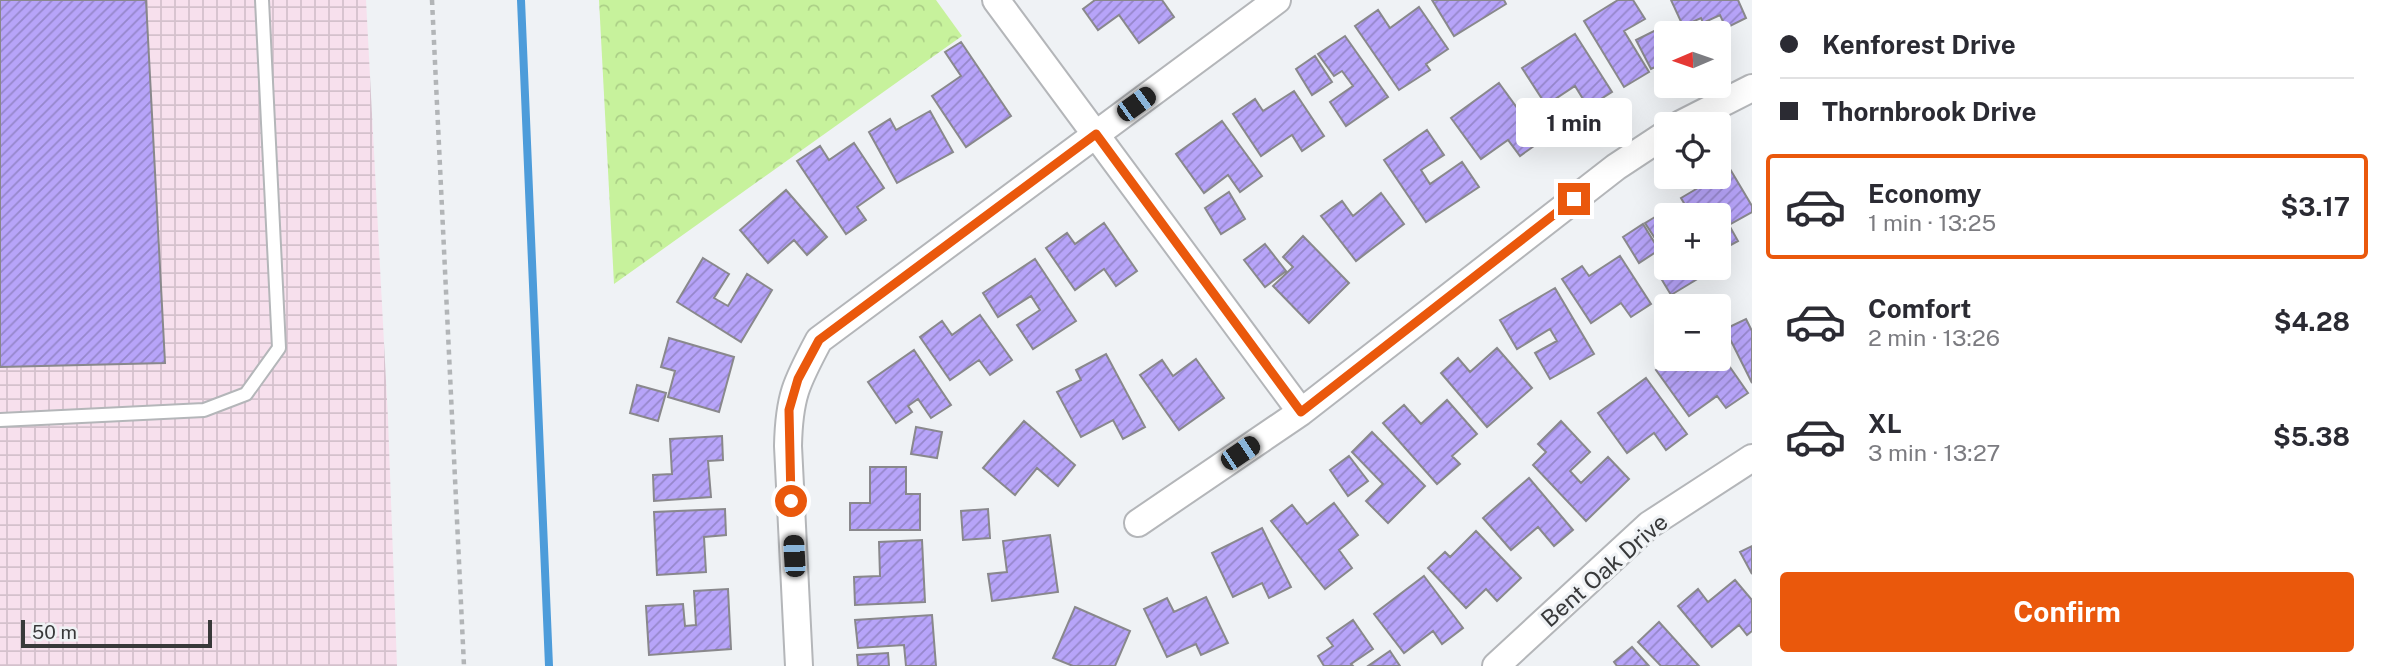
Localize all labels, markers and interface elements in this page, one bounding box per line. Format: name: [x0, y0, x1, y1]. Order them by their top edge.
north arrow: [1654, 21, 1731, 98]
map controls: [1654, 21, 1731, 371]
text: Kenforest Drive: [1822, 29, 2016, 60]
car: [1113, 83, 1160, 125]
text: Thornbrook Drive: [1822, 96, 2036, 127]
callout: 1 min: [1516, 97, 1632, 146]
text: 1 min: [1546, 109, 1602, 136]
button: locate: [1654, 112, 1731, 189]
icon: car: [1784, 175, 1847, 238]
text: Economy: [1868, 178, 1981, 209]
route end: [1558, 183, 1590, 215]
text: $3.17: [2281, 191, 2350, 222]
button: +: [1654, 203, 1731, 280]
text: 1 min · 13:25: [1868, 209, 1996, 236]
icon: car: [1784, 290, 1847, 353]
text: Comfort: [1868, 293, 1971, 324]
button: −: [1654, 294, 1731, 371]
text: $4.28: [2274, 306, 2350, 337]
text: 2 min · 13:26: [1868, 324, 2000, 351]
icon: car: [1784, 405, 1847, 468]
text: XL: [1868, 408, 1902, 439]
text: $5.38: [2273, 421, 2350, 452]
car: [1217, 433, 1264, 473]
text: 3 min · 13:27: [1868, 439, 2000, 466]
route start: [775, 485, 807, 517]
street label: Bent Oak Drive: [1535, 508, 1673, 632]
car: [783, 534, 806, 578]
button: Confirm: [1780, 572, 2354, 652]
scale bar: [21, 617, 212, 649]
text: 50 m: [32, 621, 77, 643]

